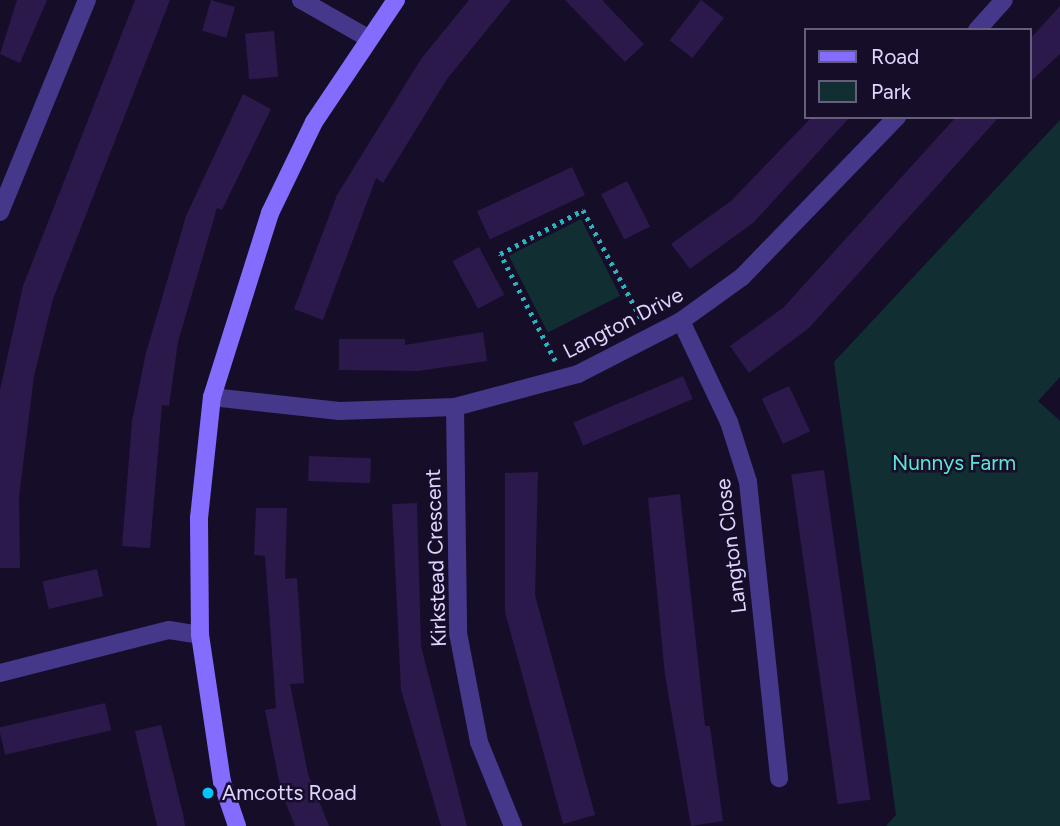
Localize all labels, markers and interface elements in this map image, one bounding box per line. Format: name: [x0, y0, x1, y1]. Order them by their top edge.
legend: [804, 28, 1032, 119]
text: Road: [871, 44, 919, 69]
text: Park: [871, 79, 911, 104]
street label: Langton Drive: [559, 282, 687, 364]
park label: Nunnys Farm: [892, 450, 1016, 476]
street label: Kirkstead Crescent: [420, 468, 452, 648]
street label: Langton Close: [710, 477, 752, 615]
place label: Amcotts Road: [222, 780, 357, 806]
marker: Amcotts Road: [200, 785, 216, 801]

